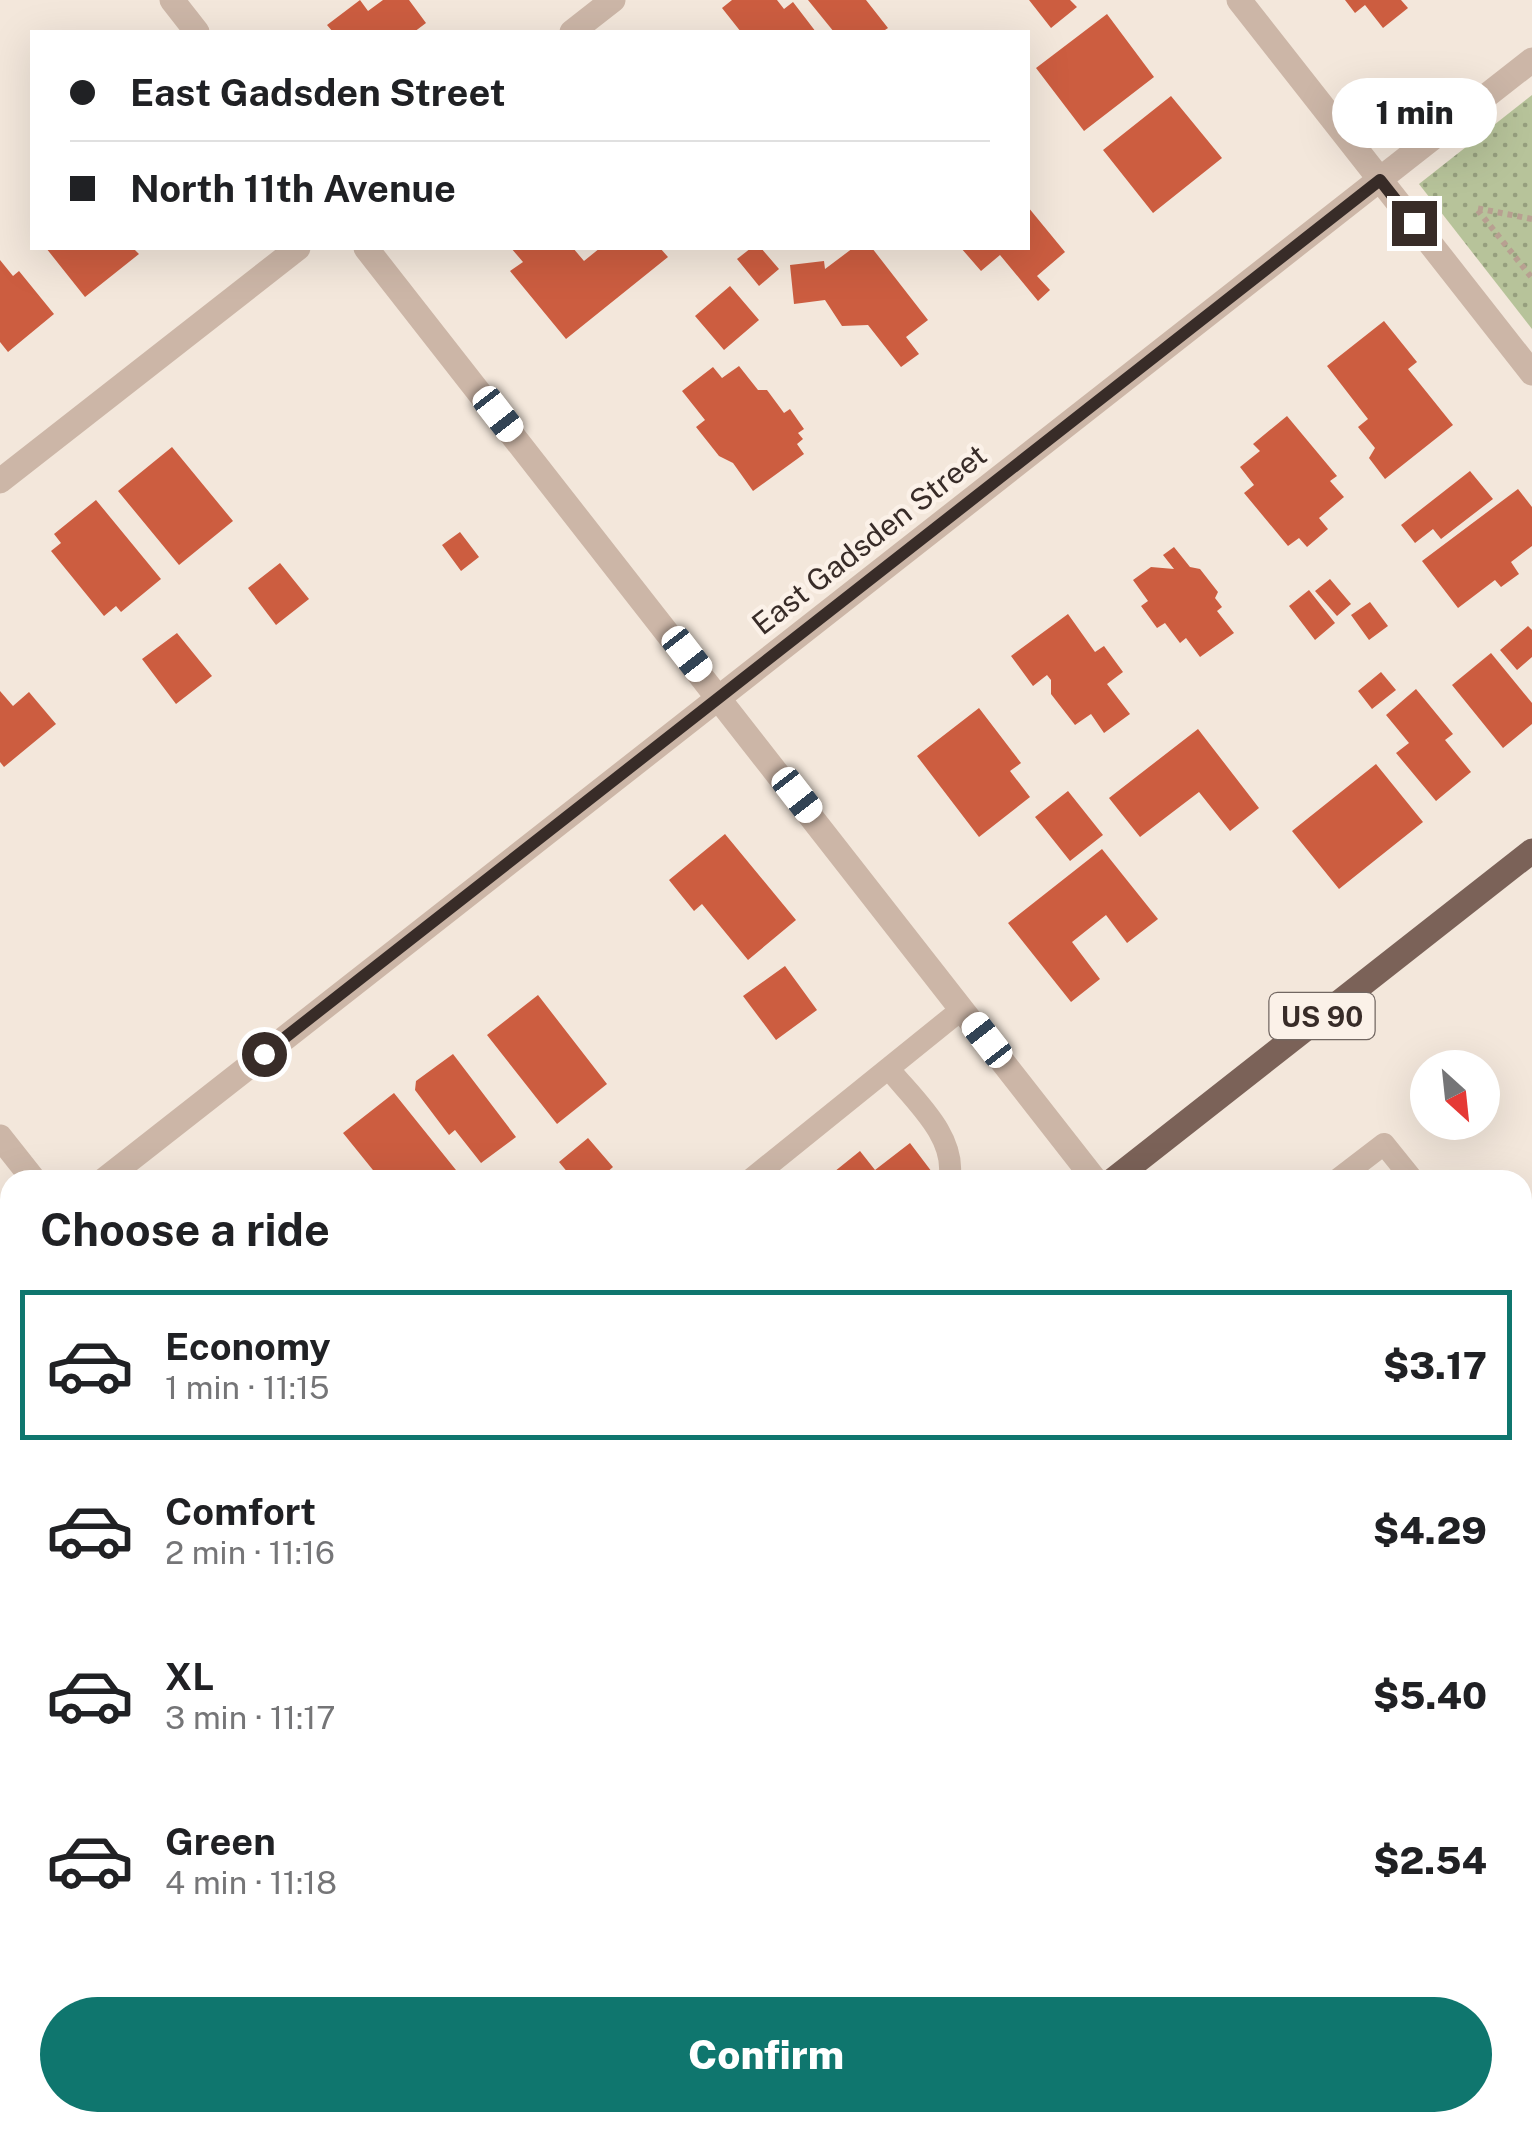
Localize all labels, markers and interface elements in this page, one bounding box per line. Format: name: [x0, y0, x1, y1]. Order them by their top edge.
text: East Gadsden Street: [130, 70, 506, 115]
callout: 1 min: [1332, 78, 1496, 148]
text: 1 min: [1375, 94, 1454, 131]
text: North 11th Avenue: [130, 166, 456, 211]
route end: [1392, 201, 1437, 246]
car: [468, 381, 528, 447]
street label: East Gadsden Street: [745, 436, 993, 642]
car: [657, 621, 717, 687]
car: [767, 762, 827, 828]
road number: US 90: [1270, 993, 1374, 1039]
car: [957, 1007, 1017, 1073]
route start: [242, 1032, 287, 1077]
north arrow: [1410, 1050, 1500, 1140]
map controls: [1410, 1050, 1500, 1140]
text: Choose a ride: [40, 1203, 330, 1256]
icon: car: [45, 1320, 135, 1410]
text: Economy: [165, 1324, 331, 1369]
text: $3.17: [1383, 1343, 1487, 1388]
text: 1 min · 11:15: [165, 1369, 330, 1406]
icon: car: [45, 1485, 135, 1575]
text: Comfort: [165, 1489, 316, 1534]
text: $4.29: [1373, 1508, 1487, 1553]
text: 2 min · 11:16: [165, 1534, 335, 1571]
icon: car: [45, 1650, 135, 1740]
text: XL: [165, 1654, 214, 1699]
text: $5.40: [1373, 1673, 1487, 1718]
text: 3 min · 11:17: [165, 1699, 335, 1736]
icon: car: [45, 1815, 135, 1905]
text: Green: [165, 1819, 276, 1864]
text: $2.54: [1373, 1838, 1487, 1883]
text: 4 min · 11:18: [165, 1864, 337, 1901]
button: Confirm: [40, 1997, 1492, 2112]

